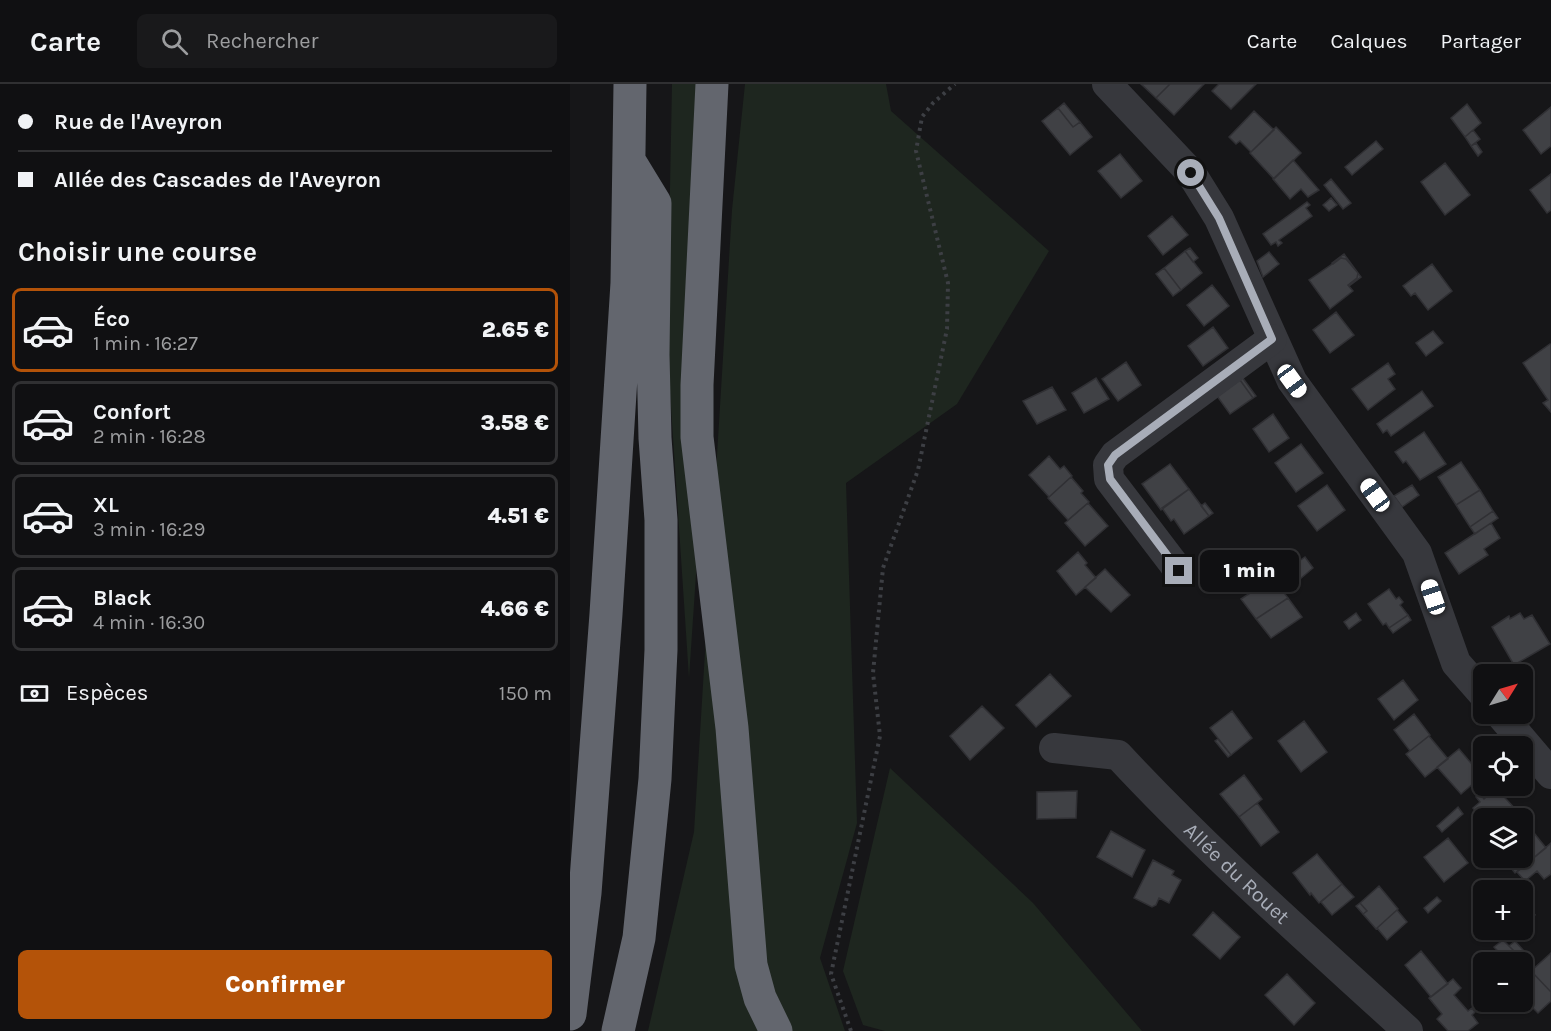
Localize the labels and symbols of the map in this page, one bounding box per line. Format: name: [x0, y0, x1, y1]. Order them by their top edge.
route start: [1177, 159, 1204, 186]
car: [1274, 361, 1310, 401]
car: [1357, 475, 1393, 515]
callout: 1 min: [1200, 550, 1299, 592]
route end: [1165, 557, 1192, 584]
car: [1419, 577, 1447, 617]
north arrow: [1473, 664, 1533, 724]
street label: Allée du Rouet: [1179, 818, 1295, 929]

